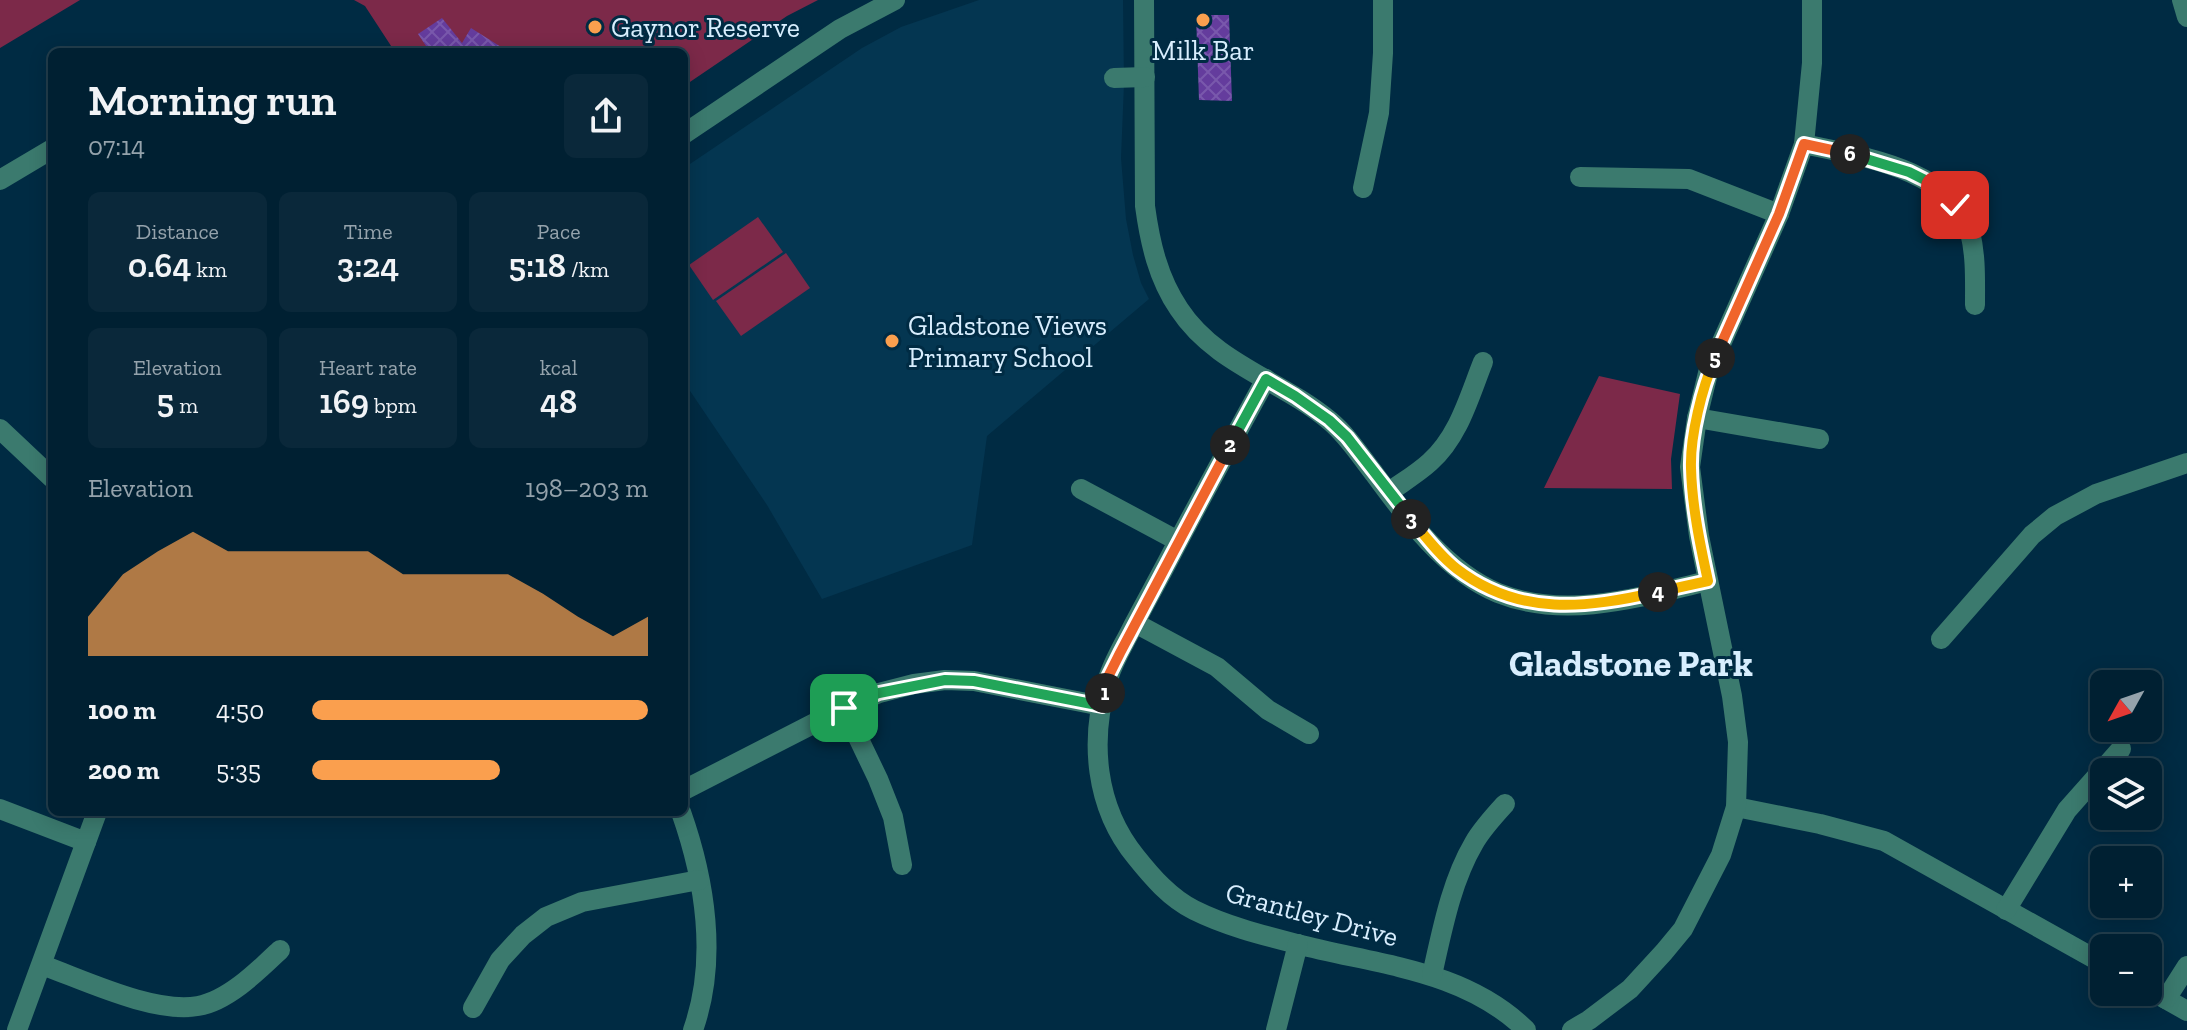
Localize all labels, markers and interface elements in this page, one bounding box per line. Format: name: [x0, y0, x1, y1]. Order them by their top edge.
place label: Gaynor Reserve: [611, 11, 800, 44]
marker: Milk Bar: [1194, 11, 1212, 29]
marker: Gaynor Reserve: [586, 18, 604, 36]
place label: Milk Bar: [1151, 34, 1255, 67]
text: Morning run: [88, 73, 336, 126]
button: share: [564, 74, 648, 158]
text: 07:14: [88, 130, 145, 162]
pin: 6: [1830, 134, 1870, 174]
text: 6: [1844, 140, 1856, 167]
pin: [1921, 171, 1989, 239]
icon: check: [1933, 183, 1977, 227]
text: Distance: [136, 218, 219, 245]
text: Time: [343, 218, 393, 245]
text: Pace: [537, 218, 580, 245]
text: 0.64: [128, 245, 191, 286]
text: 3:24: [337, 245, 399, 286]
text: 5:18: [508, 245, 566, 286]
text: km: [191, 256, 227, 283]
text: /km: [566, 256, 609, 283]
place label: Gladstone Views Primary School: [908, 309, 1107, 374]
marker: Gladstone Views Primary School: [883, 332, 901, 350]
pin: 5: [1695, 338, 1735, 378]
text: 5: [1709, 344, 1721, 371]
text: Elevation: [133, 354, 222, 381]
text: Heart rate: [319, 354, 417, 381]
text: kcal: [540, 354, 578, 381]
text: 5: [157, 381, 174, 422]
text: 169: [319, 381, 369, 422]
text: 48: [540, 381, 577, 422]
text: m: [174, 392, 198, 419]
text: bpm: [369, 392, 417, 419]
pin: 2: [1210, 425, 1250, 465]
text: 2: [1224, 431, 1236, 458]
text: Elevation: [88, 472, 193, 504]
text: 198–203 m: [525, 472, 648, 504]
pin: 3: [1391, 499, 1431, 539]
text: 3: [1405, 505, 1417, 532]
pin: 4: [1638, 572, 1678, 612]
text: 4: [1652, 578, 1664, 605]
district label: Gladstone Park: [1509, 642, 1753, 685]
north arrow: [2090, 670, 2162, 742]
map controls: [2090, 670, 2162, 1006]
pin: 1: [1085, 673, 1125, 713]
pin: [810, 674, 878, 742]
text: 1: [1101, 679, 1109, 706]
icon: arrive: [822, 686, 866, 730]
text: 100 m: [88, 694, 156, 726]
text: 4:50: [216, 694, 264, 726]
text: 200 m: [88, 754, 160, 786]
text: 5:35: [216, 754, 261, 786]
button: layers: [2090, 758, 2162, 830]
button: +: [2090, 846, 2162, 918]
street label: Grantley Drive: [1222, 876, 1402, 953]
button: −: [2090, 934, 2162, 1006]

